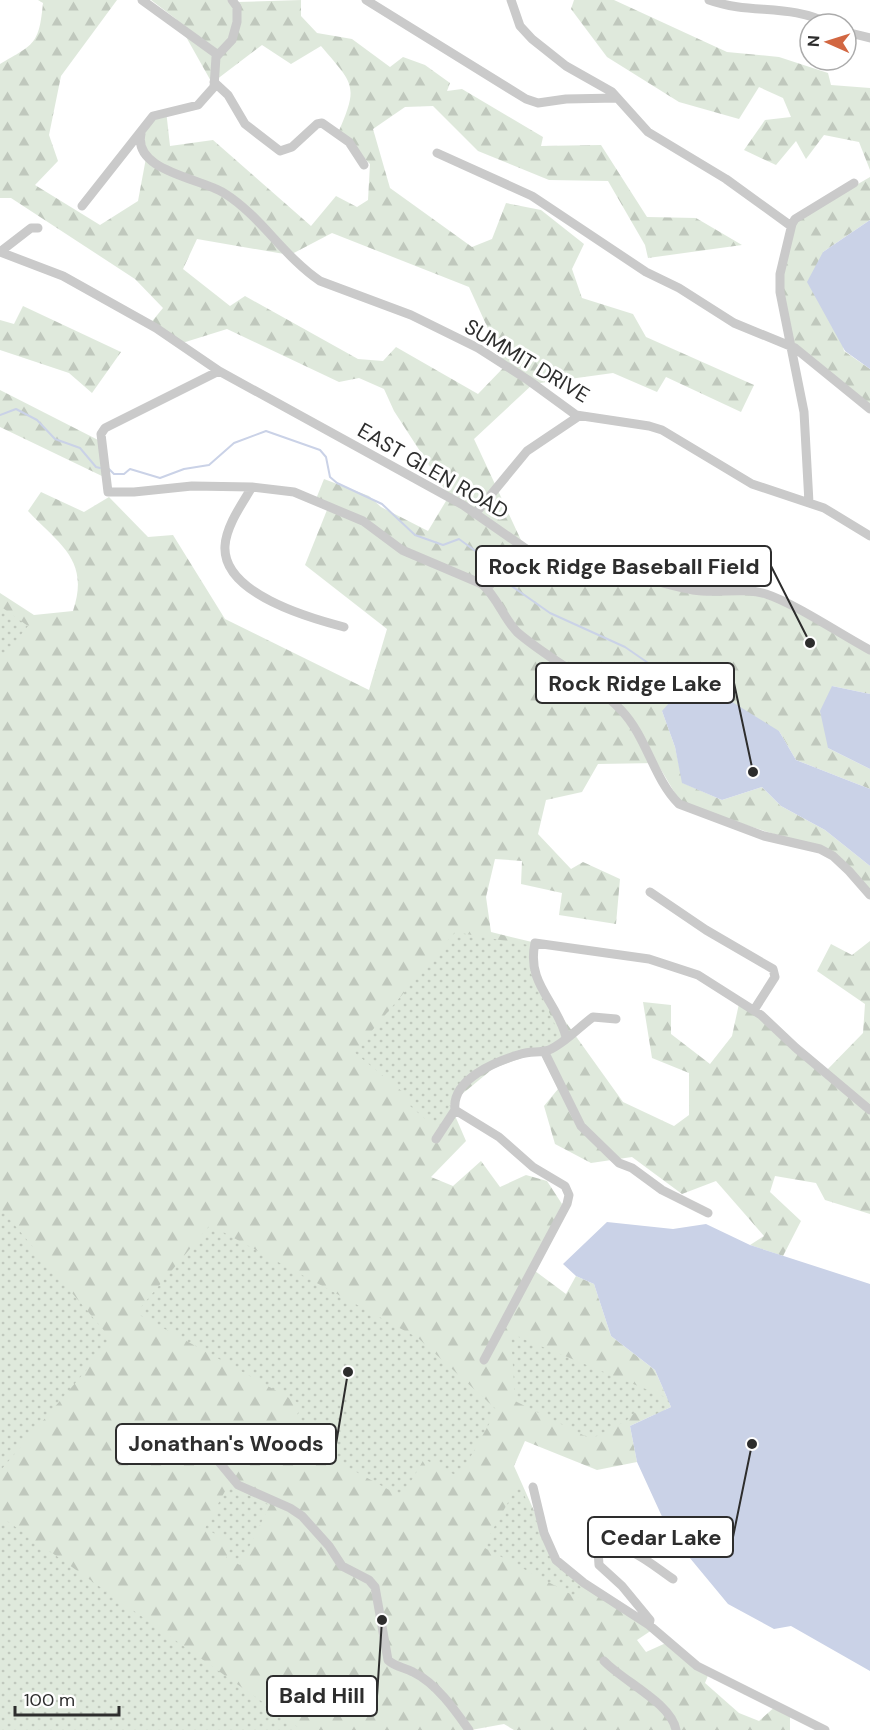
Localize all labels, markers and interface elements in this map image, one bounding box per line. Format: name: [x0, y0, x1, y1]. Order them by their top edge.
north arrow: [798, 12, 858, 72]
text: N: [803, 35, 824, 48]
street label: SUMMIT DRIVE: [459, 313, 595, 409]
street label: EAST GLEN ROAD: [352, 416, 514, 526]
callout: Rock Ridge Baseball Field: [476, 546, 771, 586]
text: Rock Ridge Baseball Field: [488, 552, 760, 581]
callout: Rock Ridge Lake: [536, 663, 734, 703]
text: Rock Ridge Lake: [548, 669, 722, 698]
callout: Jonathan's Woods: [116, 1424, 336, 1464]
text: Jonathan's Woods: [128, 1429, 324, 1458]
callout: Cedar Lake: [588, 1517, 733, 1557]
text: Cedar Lake: [600, 1523, 722, 1552]
callout: Bald Hill: [267, 1676, 377, 1716]
scale bar: [15, 1679, 118, 1717]
text: Bald Hill: [279, 1681, 365, 1710]
text: 100 m: [24, 1688, 75, 1712]

